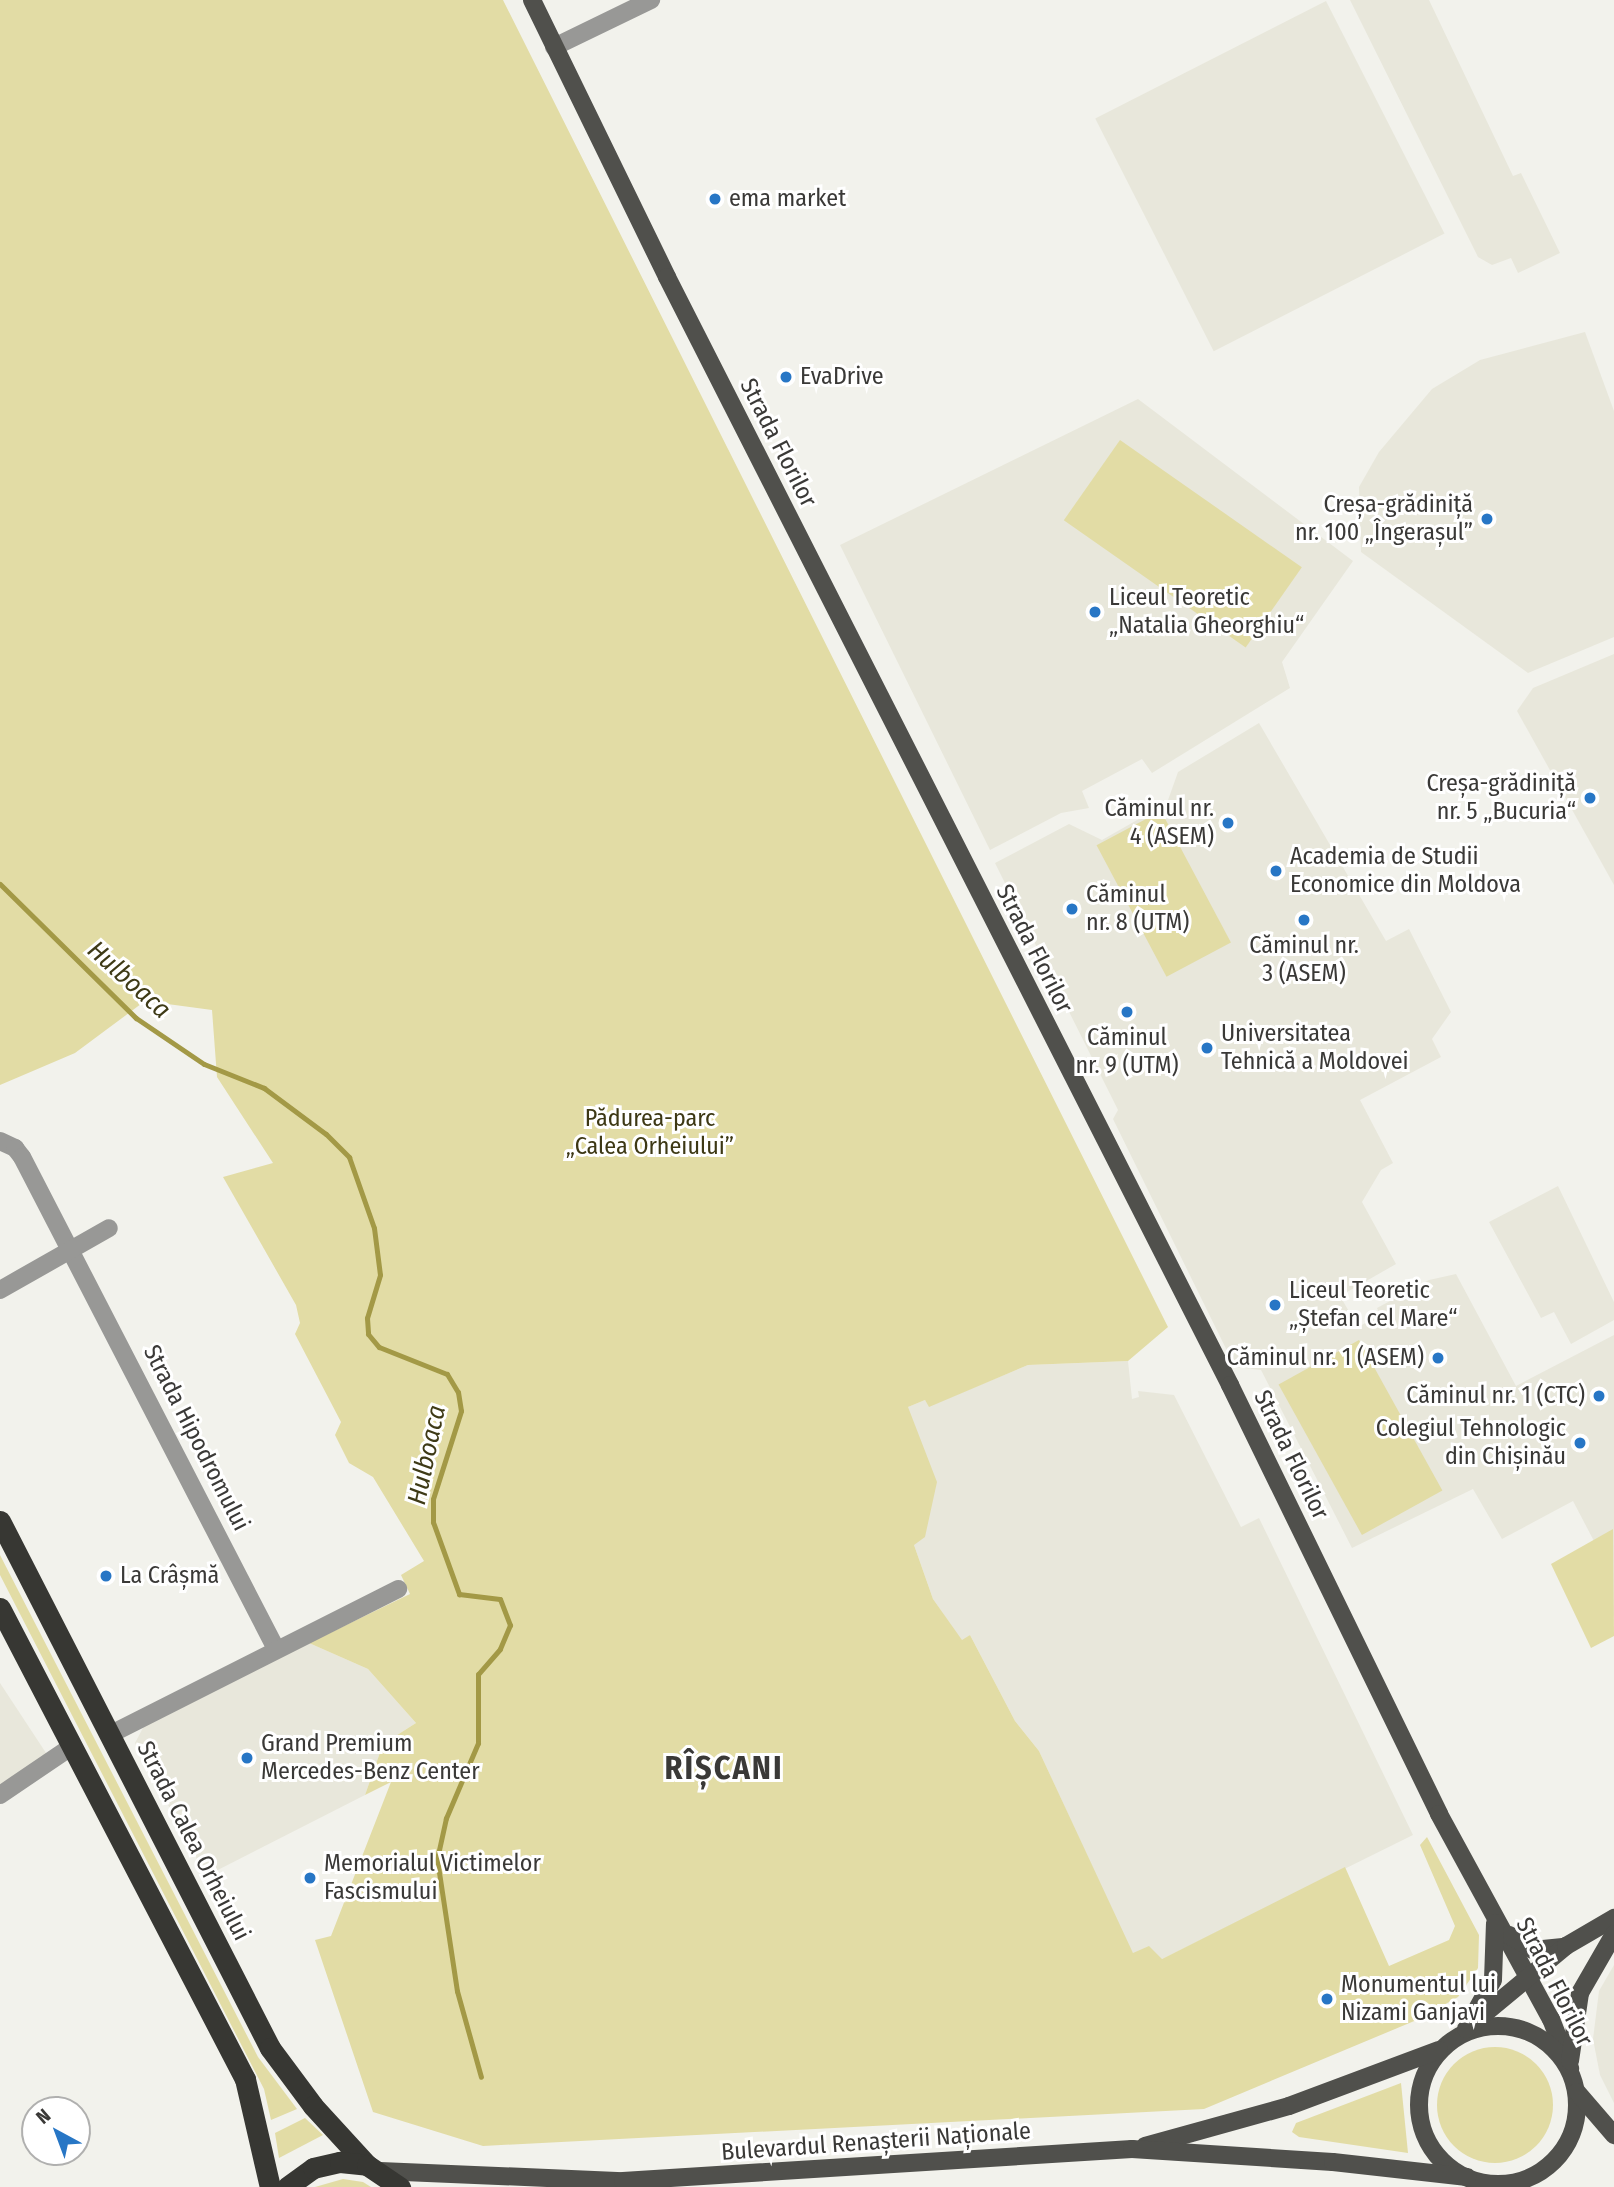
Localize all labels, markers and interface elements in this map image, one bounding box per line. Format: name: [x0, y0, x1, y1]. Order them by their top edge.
place label: ema market: [729, 185, 846, 213]
marker: ema market: [707, 191, 723, 207]
place label: EvaDrive: [800, 363, 884, 391]
marker: EvaDrive: [778, 369, 794, 385]
street label: Strada Florilor: [733, 374, 823, 512]
place label: Creșa-grădiniță nr. 100 „Îngerașul”: [1295, 491, 1473, 547]
marker: Creșa-grădiniță nr. 100 „Îngerașul”: [1479, 511, 1495, 527]
place label: Liceul Teoretic „Natalia Gheorghiu“: [1109, 584, 1304, 640]
marker: Liceul Teoretic „Natalia Gheorghiu“: [1087, 604, 1103, 620]
place label: Creșa-grădiniță nr. 5 „Bucuria“: [1426, 770, 1576, 826]
marker: Creșa-grădiniță nr. 5 „Bucuria“: [1582, 790, 1598, 806]
place label: Căminul nr. 4 (ASEM): [1104, 795, 1214, 851]
marker: Căminul nr. 4 (ASEM): [1220, 815, 1236, 831]
place label: Academia de Studii Economice din Moldova: [1290, 843, 1521, 899]
marker: Academia de Studii Economice din Moldova: [1268, 863, 1284, 879]
street label: Strada Florilor: [989, 880, 1079, 1018]
place label: Căminul nr. 8 (UTM): [1086, 881, 1189, 937]
marker: Căminul nr. 8 (UTM): [1064, 901, 1080, 917]
marker: Căminul nr. 3 (ASEM): [1296, 912, 1312, 928]
place label: Căminul nr. 3 (ASEM): [1249, 932, 1359, 988]
water label: Hulboaca: [81, 935, 177, 1025]
marker: Căminul nr. 9 (UTM): [1119, 1004, 1135, 1020]
place label: Universitatea Tehnică a Moldovei: [1221, 1020, 1409, 1076]
place label: Căminul nr. 9 (UTM): [1075, 1024, 1179, 1080]
marker: Universitatea Tehnică a Moldovei: [1199, 1040, 1215, 1056]
park label: Pădurea-parc „Calea Orheiului”: [566, 1105, 734, 1161]
place label: Liceul Teoretic „Ștefan cel Mare“: [1289, 1277, 1457, 1333]
marker: Liceul Teoretic „Ștefan cel Mare“: [1267, 1297, 1283, 1313]
street label: Strada Hipodromului: [137, 1340, 255, 1536]
place label: Căminul nr. 1 (ASEM): [1227, 1344, 1424, 1372]
marker: Căminul nr. 1 (ASEM): [1430, 1350, 1446, 1366]
place label: Căminul nr. 1 (CTC): [1406, 1382, 1585, 1410]
street label: Strada Florilor: [1247, 1386, 1335, 1524]
marker: Căminul nr. 1 (CTC): [1591, 1388, 1607, 1404]
water label: Hulboaca: [401, 1402, 453, 1508]
place label: Colegiul Tehnologic din Chișinău: [1376, 1415, 1566, 1471]
marker: Colegiul Tehnologic din Chișinău: [1572, 1435, 1588, 1451]
place label: La Crâșmă: [120, 1562, 219, 1590]
marker: La Crâșmă: [98, 1568, 114, 1584]
place label: Grand Premium Mercedes-Benz Center: [261, 1730, 480, 1786]
street label: Strada Calea Orheiului: [130, 1737, 256, 1945]
district label: RÎȘCANI: [665, 1749, 783, 1787]
marker: Grand Premium Mercedes-Benz Center: [239, 1750, 255, 1766]
place label: Memorialul Victimelor Fascismului: [324, 1850, 541, 1906]
marker: Memorialul Victimelor Fascismului: [302, 1870, 318, 1886]
street label: Strada Florilor: [1509, 1913, 1599, 2051]
place label: Monumentul lui Nizami Ganjavi: [1341, 1971, 1496, 2027]
marker: Monumentul lui Nizami Ganjavi: [1319, 1991, 1335, 2007]
north arrow: [21, 2096, 91, 2166]
text: N: [31, 2104, 55, 2129]
street label: Bulevardul Renașterii Naționale: [720, 2117, 1032, 2167]

